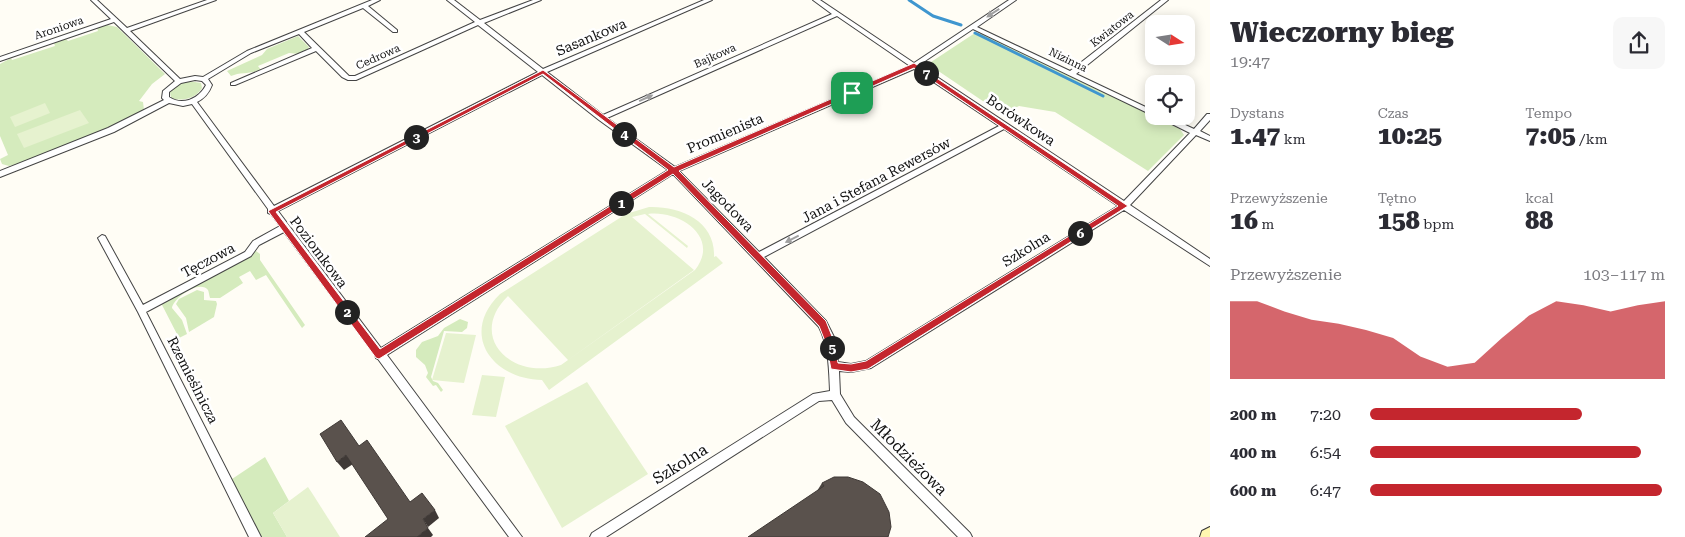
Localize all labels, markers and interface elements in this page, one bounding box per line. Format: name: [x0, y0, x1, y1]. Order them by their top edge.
one-way arrow: [986, 8, 999, 18]
street label: Kwiatowa: [1088, 8, 1136, 50]
street label: Aroniowa: [33, 14, 85, 42]
street label: Sasankowa: [553, 15, 629, 59]
north arrow: [1145, 15, 1195, 65]
map controls: [1145, 15, 1195, 125]
text: Wieczorny bieg: [1230, 16, 1454, 49]
button: share: [1613, 17, 1665, 69]
street label: Bajkowa: [692, 41, 738, 71]
street label: Cedrowa: [354, 42, 402, 72]
street label: Nizinna: [1047, 45, 1089, 75]
text: 19:47: [1230, 52, 1270, 71]
pin: 7: [914, 60, 938, 86]
text: 7: [923, 65, 930, 81]
pin: [831, 72, 873, 114]
button: locate: [1145, 75, 1195, 125]
icon: arrive: [838, 79, 866, 107]
street label: Borówkowa: [984, 91, 1059, 149]
one-way arrow: [639, 93, 653, 101]
text: Dystans: [1230, 105, 1284, 121]
text: Czas: [1378, 105, 1409, 121]
text: Tempo: [1525, 105, 1572, 121]
street label: Promienista: [685, 110, 766, 156]
text: 1.47: [1230, 121, 1280, 150]
text: 10:25: [1378, 121, 1442, 150]
text: 7:05: [1525, 121, 1576, 150]
pin: 4: [612, 122, 636, 146]
pin: 3: [404, 124, 428, 150]
text: 4: [621, 126, 628, 142]
text: 3: [413, 129, 420, 145]
text: km: [1280, 131, 1306, 147]
text: /km: [1576, 131, 1607, 147]
street label: Jana i Stefana Rewersów: [799, 134, 953, 226]
street label: Jagodowa: [699, 175, 758, 235]
pin: 1: [608, 190, 634, 216]
text: Przewyższenie: [1230, 190, 1328, 206]
text: Tętno: [1378, 190, 1417, 206]
text: kcal: [1525, 190, 1554, 206]
text: 1: [618, 195, 625, 211]
text: 16: [1230, 206, 1258, 235]
text: 158: [1378, 206, 1420, 235]
text: 88: [1525, 206, 1553, 235]
street label: Poziomkowa: [287, 213, 351, 291]
text: m: [1258, 216, 1274, 232]
text: bpm: [1420, 216, 1454, 232]
pin: 6: [1068, 220, 1092, 246]
text: 6: [1077, 225, 1084, 241]
street label: Szkolna: [999, 228, 1053, 270]
one-way arrow: [784, 235, 799, 243]
street label: Tęczowa: [179, 239, 238, 281]
text: Przewyższenie: [1230, 265, 1342, 284]
text: 103–117 m: [1583, 265, 1665, 284]
pin: 2: [334, 300, 360, 324]
text: 2: [344, 304, 351, 320]
street label: Rzemieślnicza: [164, 334, 222, 426]
pin: 5: [820, 336, 844, 360]
text: 5: [829, 340, 836, 356]
text: 200 m: [1230, 405, 1276, 424]
text: 7:20: [1310, 405, 1341, 424]
street label: Młodzieżowa: [867, 415, 951, 499]
street label: Szkolna: [649, 440, 711, 488]
text: 400 m: [1230, 443, 1276, 462]
text: 6:54: [1310, 443, 1341, 462]
text: 600 m: [1230, 481, 1276, 500]
text: 6:47: [1310, 481, 1341, 500]

